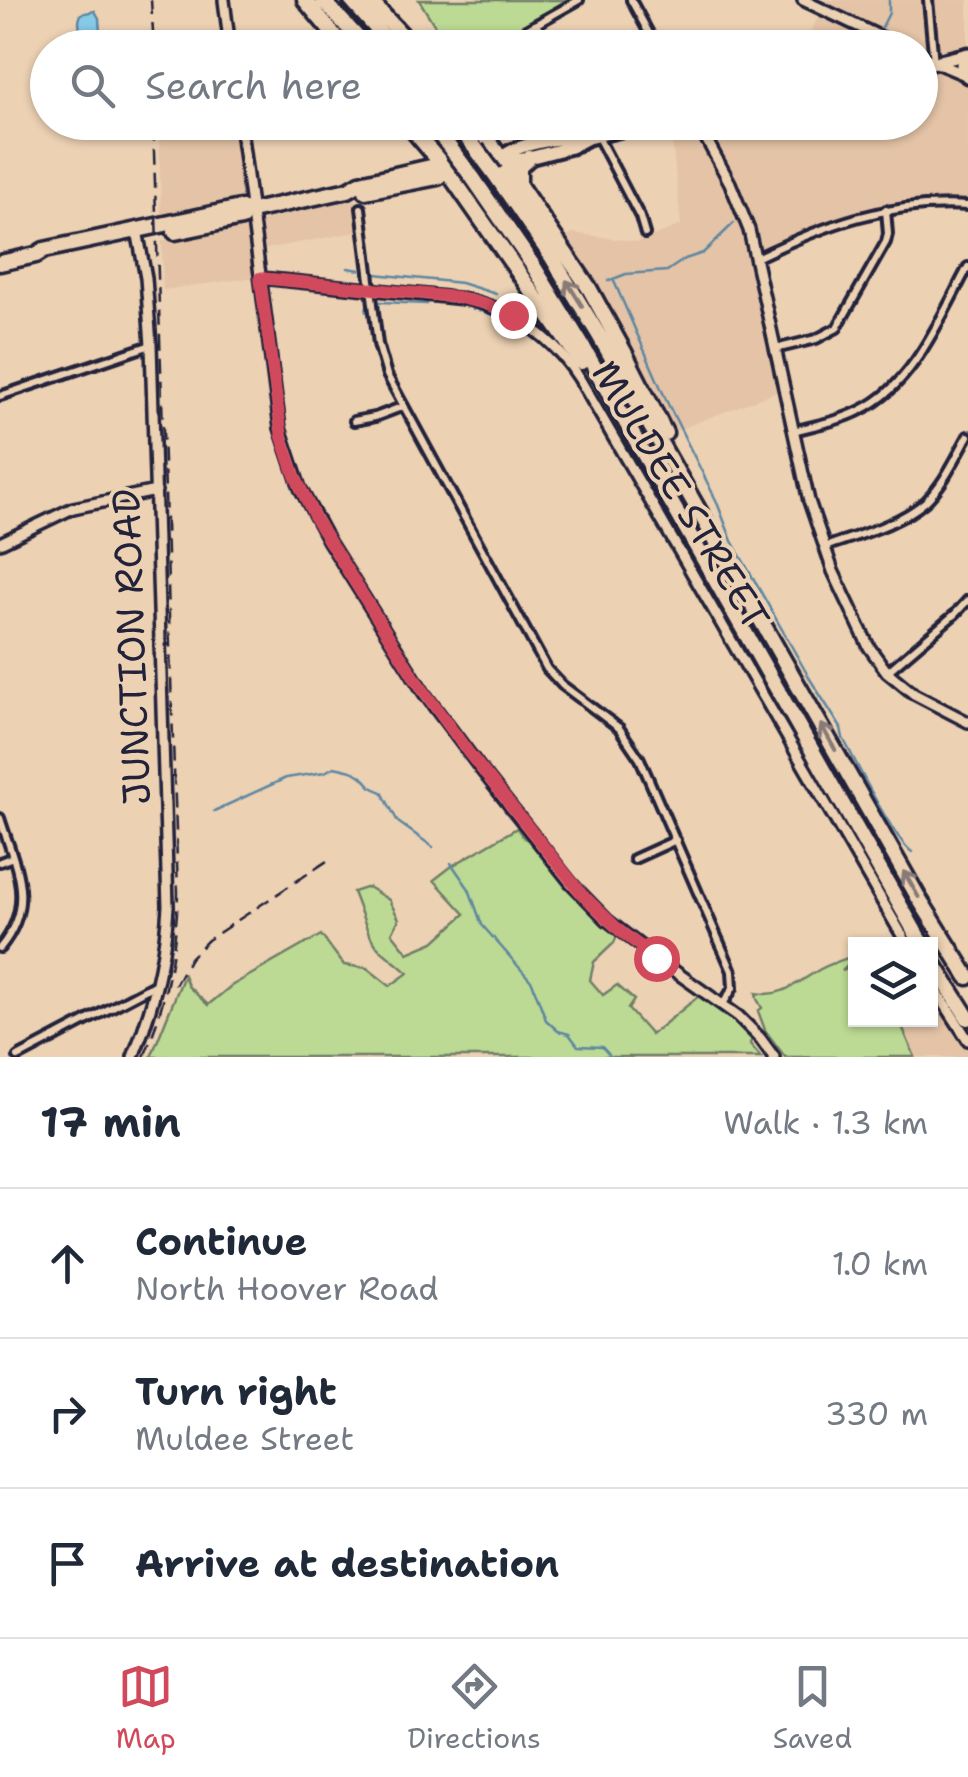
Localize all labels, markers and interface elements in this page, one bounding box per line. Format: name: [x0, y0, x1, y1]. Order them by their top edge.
search box: [30, 30, 938, 140]
icon: search: [65, 58, 120, 113]
text: Search here: [145, 60, 362, 111]
one-way arrow: [563, 279, 584, 308]
route end: [491, 293, 537, 339]
street label: MULDEE STREET: [580, 351, 782, 639]
street label: JUNCTION ROAD: [100, 488, 162, 806]
one-way arrow: [817, 723, 837, 752]
one-way arrow: [900, 870, 920, 899]
route start: [634, 936, 680, 982]
map controls: [848, 937, 938, 1027]
button: layers: [848, 937, 938, 1027]
text: 17 min: [40, 1094, 181, 1150]
text: Walk · 1.3 km: [723, 1101, 928, 1144]
text: Continue: [135, 1216, 307, 1267]
icon: ahead: [40, 1236, 95, 1291]
text: 1.0 km: [832, 1242, 928, 1285]
text: North Hoover Road: [135, 1267, 439, 1310]
text: Turn right: [135, 1366, 337, 1417]
icon: right: [40, 1386, 95, 1441]
text: 330 m: [825, 1392, 928, 1435]
text: Muldee Street: [135, 1417, 354, 1460]
icon: arrive: [40, 1536, 95, 1591]
text: Arrive at destination: [135, 1538, 559, 1589]
tab: Map: [116, 1659, 176, 1757]
tab: Directions: [407, 1659, 541, 1757]
tab: Saved: [773, 1659, 852, 1757]

